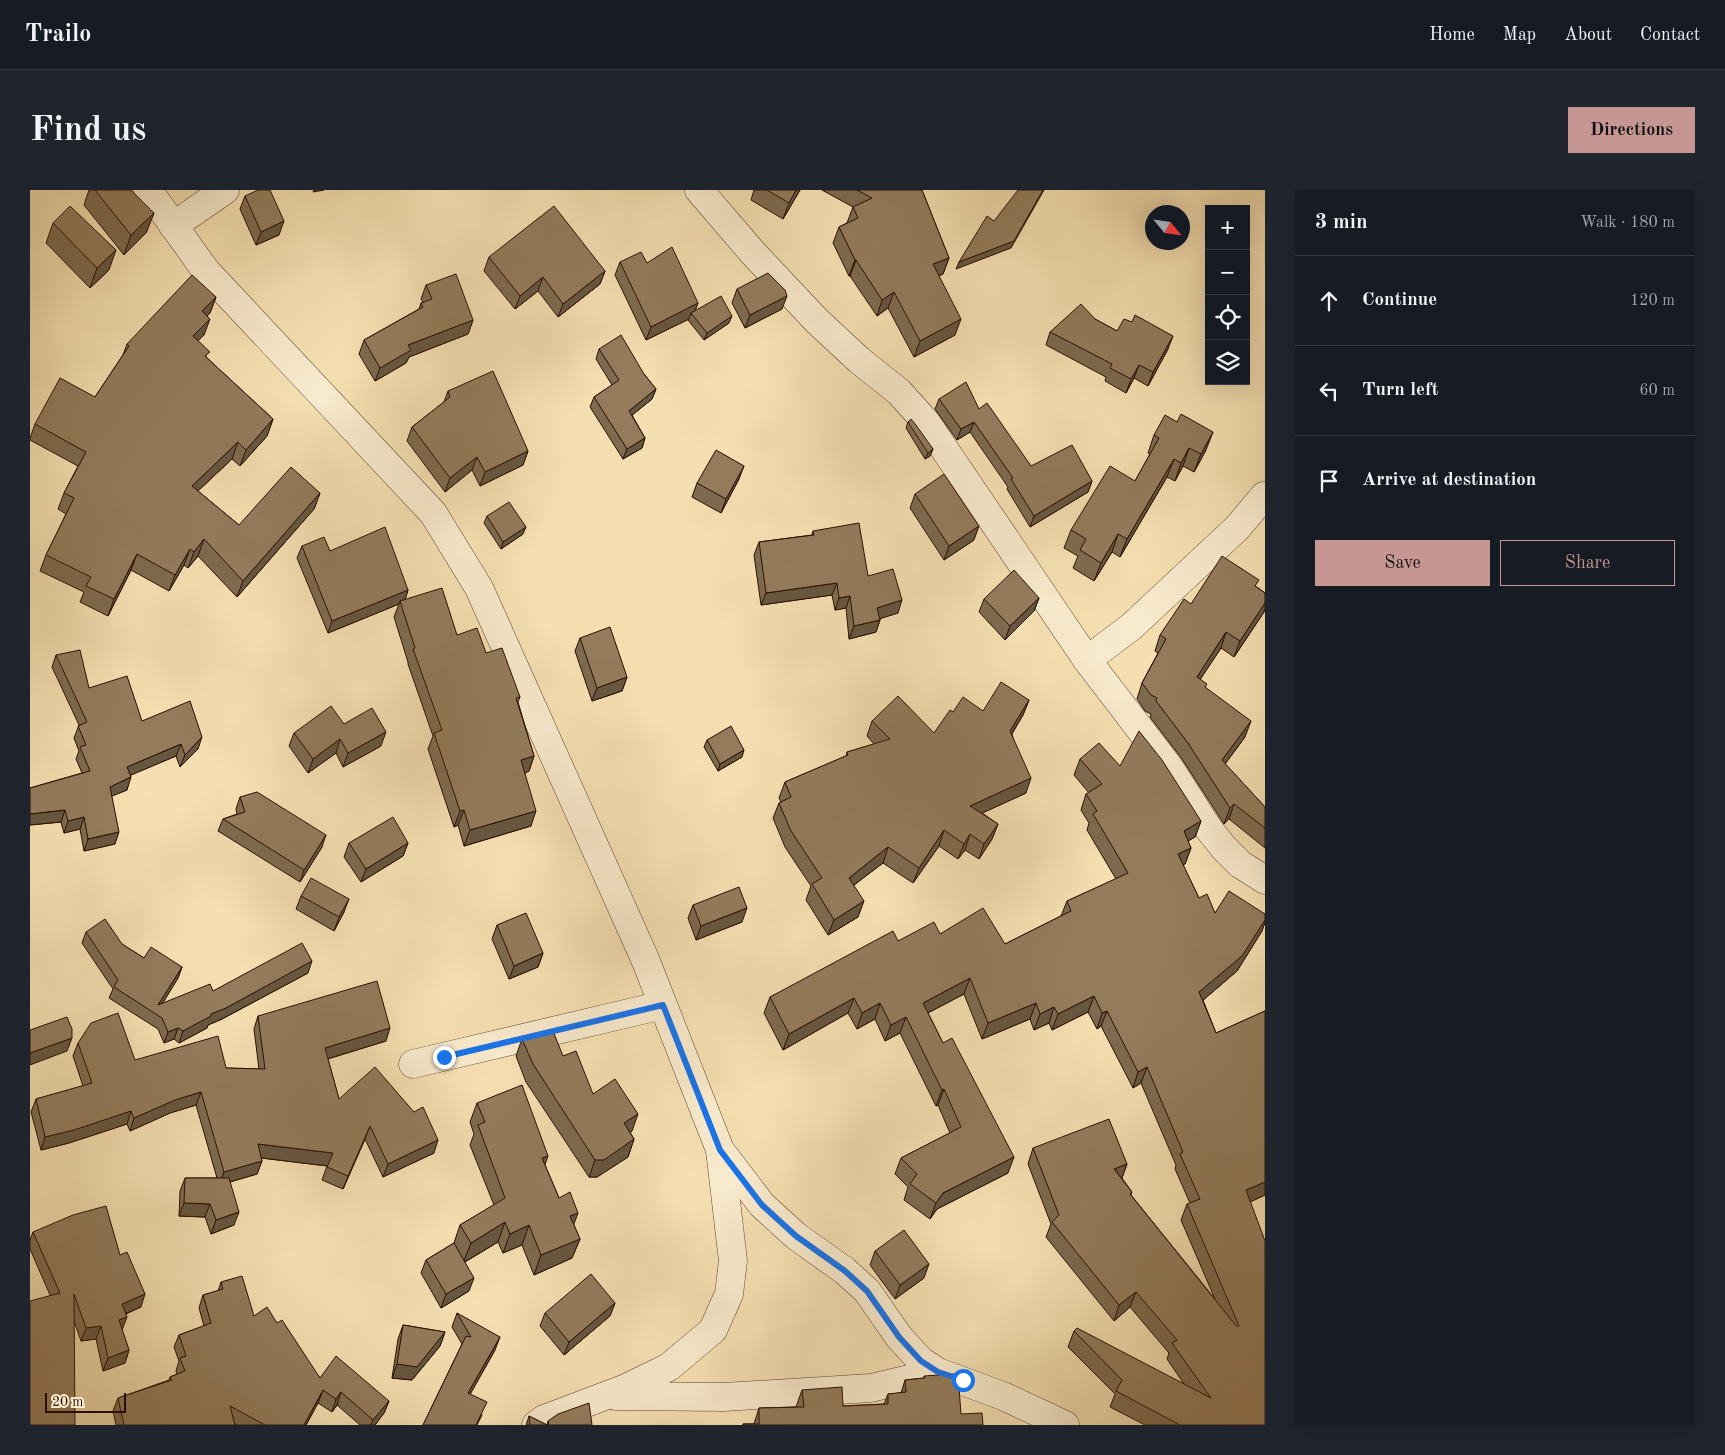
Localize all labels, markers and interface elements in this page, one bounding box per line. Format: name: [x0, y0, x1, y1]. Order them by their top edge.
text: Trailo: [25, 23, 91, 47]
text: Home: [1429, 26, 1475, 44]
text: Map: [1503, 26, 1536, 44]
text: About: [1564, 26, 1612, 44]
text: Contact: [1640, 26, 1700, 44]
button: Directions: [1568, 107, 1695, 153]
text: Find us: [30, 113, 146, 148]
north arrow: [1145, 205, 1190, 250]
map controls: [1205, 205, 1250, 385]
button: +: [1205, 205, 1250, 250]
text: 3 min: [1315, 212, 1368, 233]
text: Walk · 180 m: [1580, 215, 1675, 231]
button: −: [1205, 250, 1250, 295]
icon: ahead: [1315, 287, 1343, 315]
text: Continue: [1362, 291, 1437, 310]
text: 120 m: [1630, 293, 1675, 309]
button: locate: [1205, 295, 1250, 340]
button: layers: [1205, 340, 1250, 385]
icon: left: [1315, 377, 1343, 405]
text: Turn left: [1362, 381, 1439, 400]
text: 60 m: [1639, 383, 1675, 399]
icon: arrive: [1315, 467, 1343, 495]
text: Arrive at destination: [1362, 471, 1536, 490]
button: Save: [1315, 540, 1490, 586]
button: Share: [1500, 540, 1675, 586]
route end: [433, 1046, 456, 1069]
route start: [952, 1369, 975, 1392]
scale bar: [45, 1390, 126, 1413]
text: 20 m: [52, 1395, 83, 1409]

